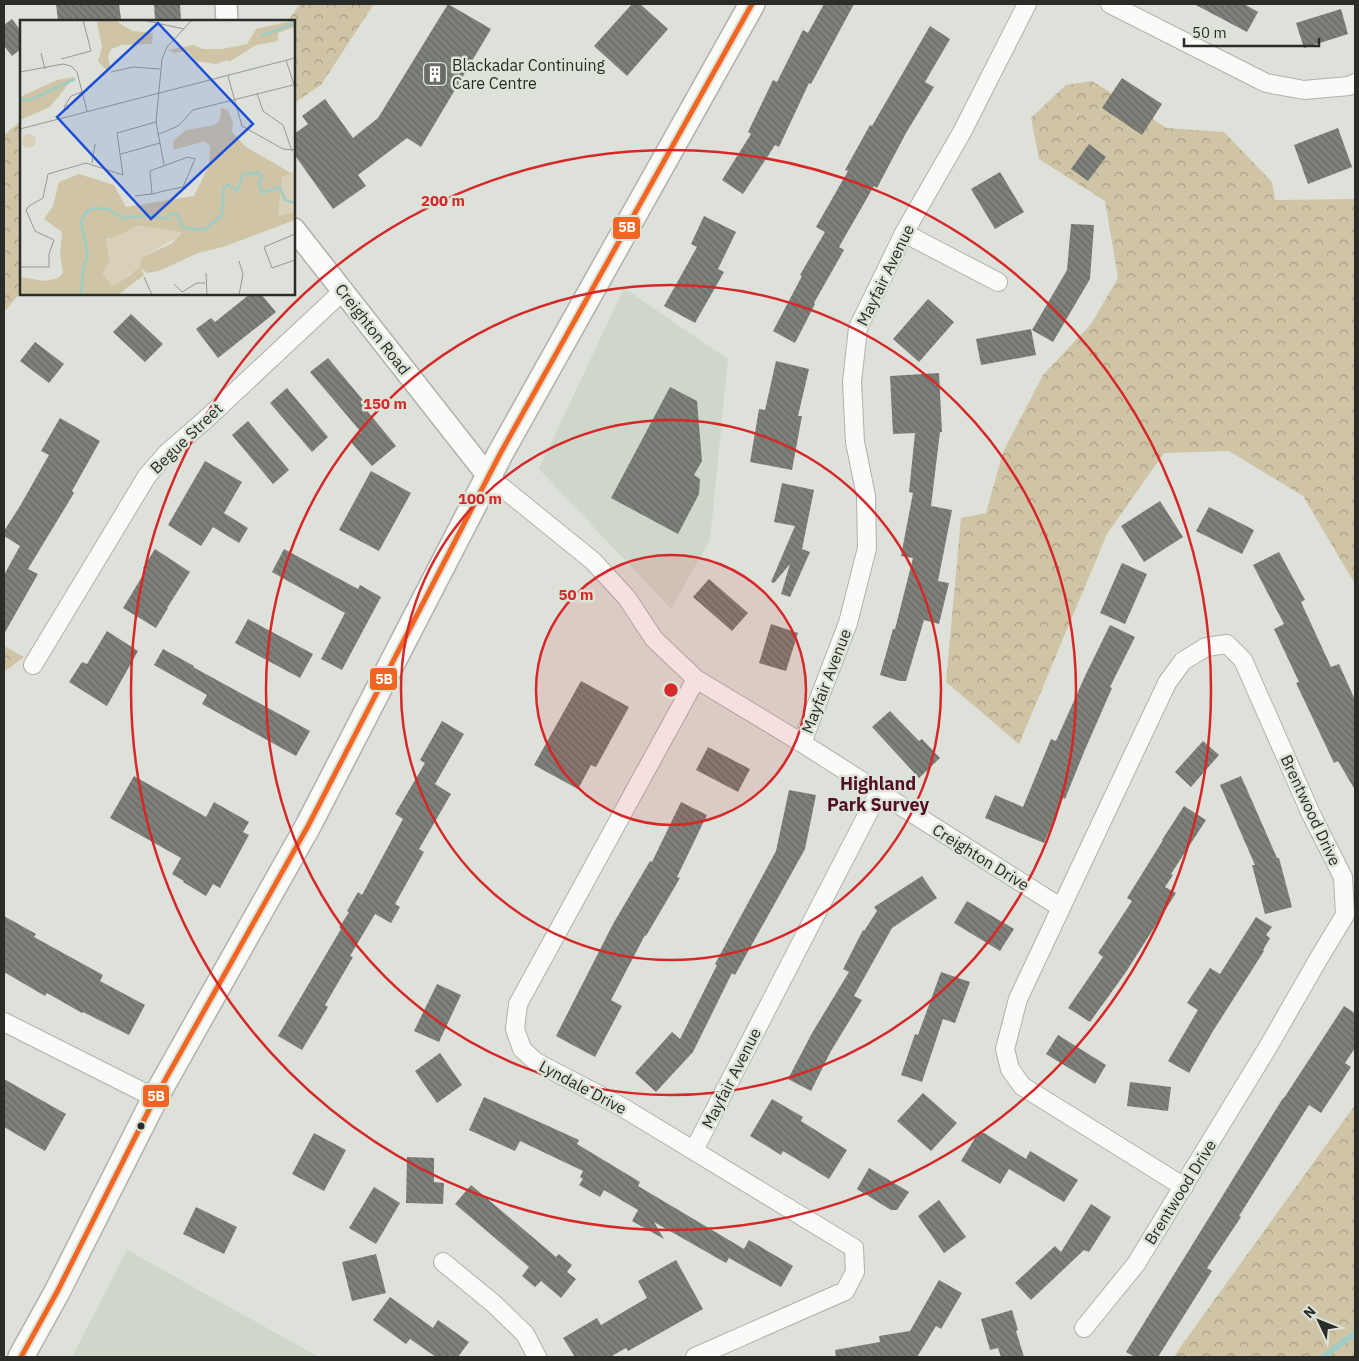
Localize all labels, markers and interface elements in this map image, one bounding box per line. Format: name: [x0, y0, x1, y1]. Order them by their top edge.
scale bar: [1184, 15, 1319, 47]
inset map: [20, 20, 295, 295]
text: 50 m: [1192, 23, 1227, 42]
place label: Blackadar Continuing Care Centre: [452, 55, 606, 93]
building icon: Blackadar Continuing Care Centre: [422, 61, 448, 87]
text: 200 m: [421, 191, 465, 210]
line badge: 5B: [612, 216, 641, 240]
text: 5B: [618, 218, 636, 236]
street label: Mayfair Avenue: [852, 221, 918, 329]
street label: Creighton Road: [331, 279, 415, 379]
text: 150 m: [363, 394, 407, 413]
street label: Begue Street: [146, 398, 226, 478]
text: 100 m: [458, 489, 502, 508]
text: 50 m: [559, 585, 593, 604]
street label: Mayfair Avenue: [797, 626, 855, 736]
line badge: 5B: [369, 667, 398, 691]
text: 5B: [375, 670, 393, 688]
centre of rings: [662, 681, 680, 699]
street label: Brentwood Drive: [1277, 751, 1346, 869]
district label: Highland Park Survey: [827, 772, 929, 816]
street label: Creighton Drive: [929, 819, 1033, 895]
street label: Mayfair Avenue: [697, 1024, 765, 1132]
street label: Lyndale Drive: [536, 1056, 630, 1119]
line badge: 5B: [142, 1084, 170, 1108]
text: 5B: [147, 1087, 165, 1105]
unlabelled marker: [136, 1121, 146, 1131]
street label: Brentwood Drive: [1140, 1136, 1220, 1248]
north arrow: [1294, 1296, 1344, 1346]
text: N: [1299, 1302, 1320, 1322]

